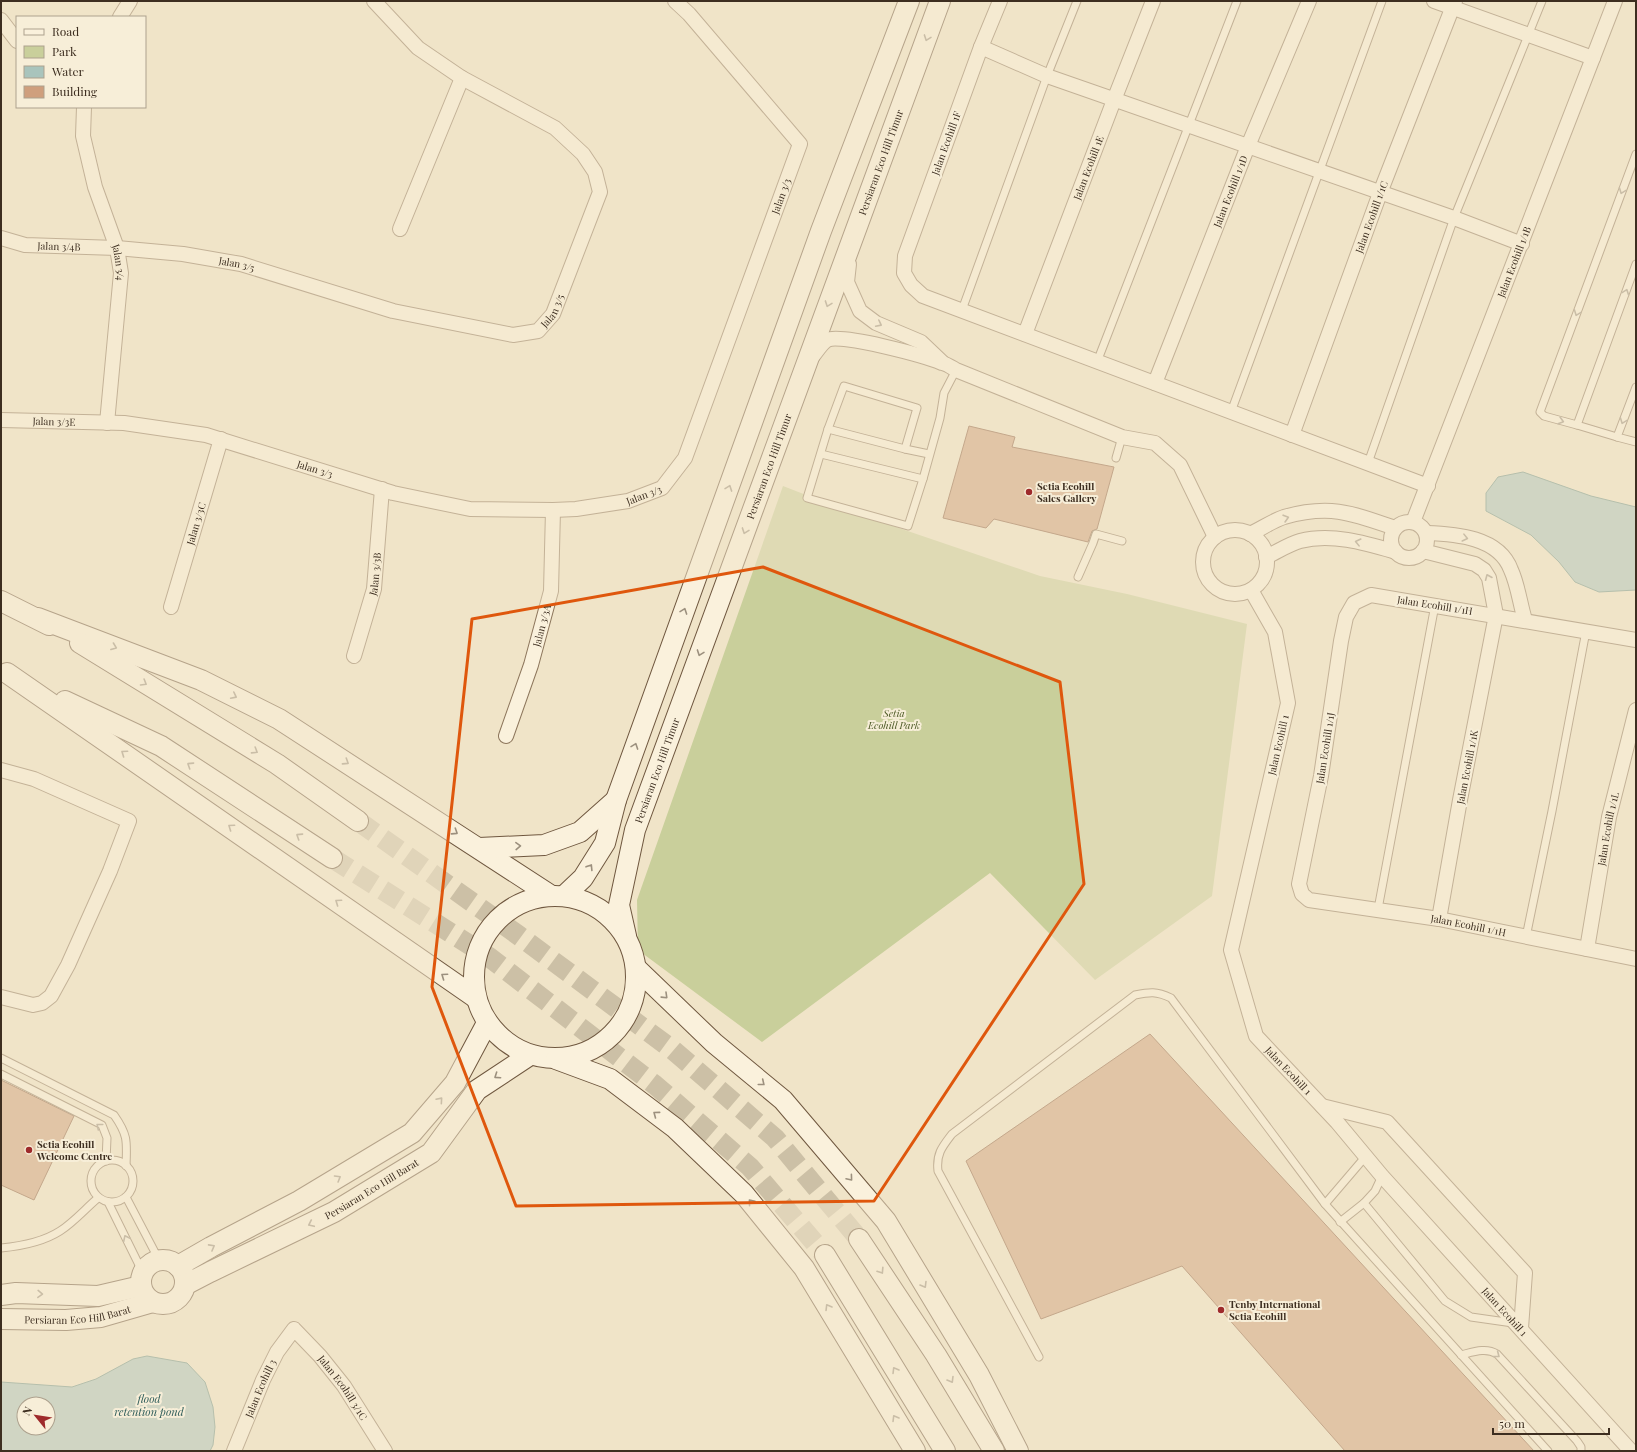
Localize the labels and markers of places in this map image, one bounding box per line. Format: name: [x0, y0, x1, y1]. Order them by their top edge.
place label: Setia Ecohill Sales Gallery: [1037, 479, 1097, 505]
marker: Setia Ecohill Sales Gallery: [1024, 487, 1034, 497]
place label: Setia Ecohill Welcome Centre: [36, 1137, 112, 1163]
marker: Setia Ecohill Welcome Centre: [24, 1145, 34, 1155]
place label: Tenby International Setia Ecohill: [1229, 1297, 1320, 1323]
marker: Tenby International Setia Ecohill: [1216, 1305, 1226, 1315]

